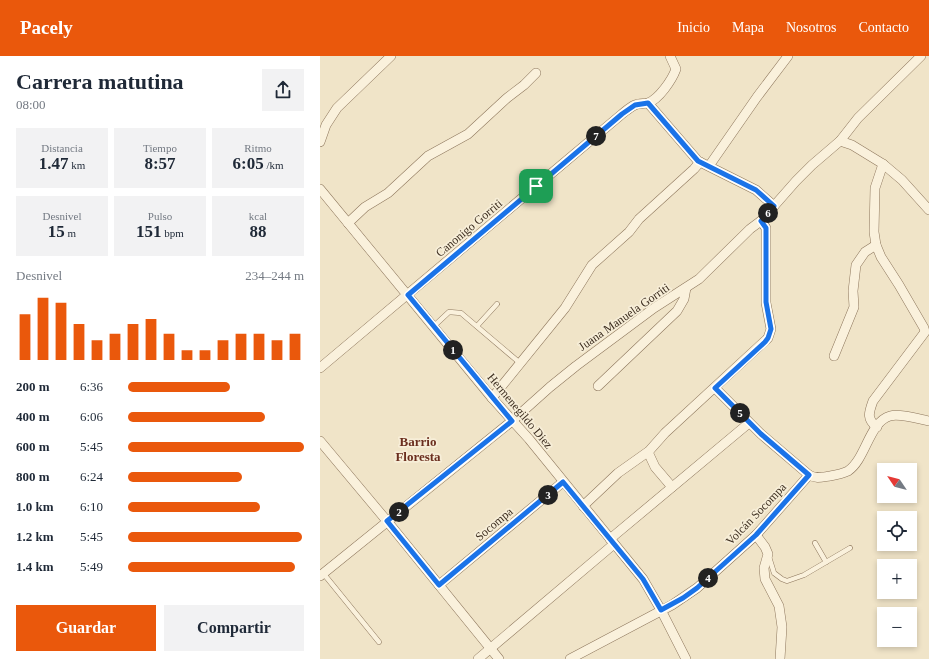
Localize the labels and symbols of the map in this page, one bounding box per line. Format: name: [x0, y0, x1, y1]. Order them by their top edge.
pin: 7: [586, 126, 606, 146]
pin: [519, 169, 553, 203]
street label: Canonigo Gorriti: [433, 196, 506, 260]
pin: 6: [758, 203, 778, 223]
street label: Juana Manuela Gorriti: [576, 280, 673, 354]
pin: 1: [443, 340, 463, 360]
street label: Hermenegildo Diez: [484, 370, 556, 452]
pin: 5: [730, 403, 750, 423]
district label: Barrio Floresta: [395, 434, 441, 464]
north arrow: [877, 463, 917, 503]
street label: Volcán Socompa: [723, 480, 790, 548]
pin: 3: [538, 485, 558, 505]
pin: 2: [389, 502, 409, 522]
street label: Socompa: [472, 504, 516, 544]
pin: 4: [698, 568, 718, 588]

